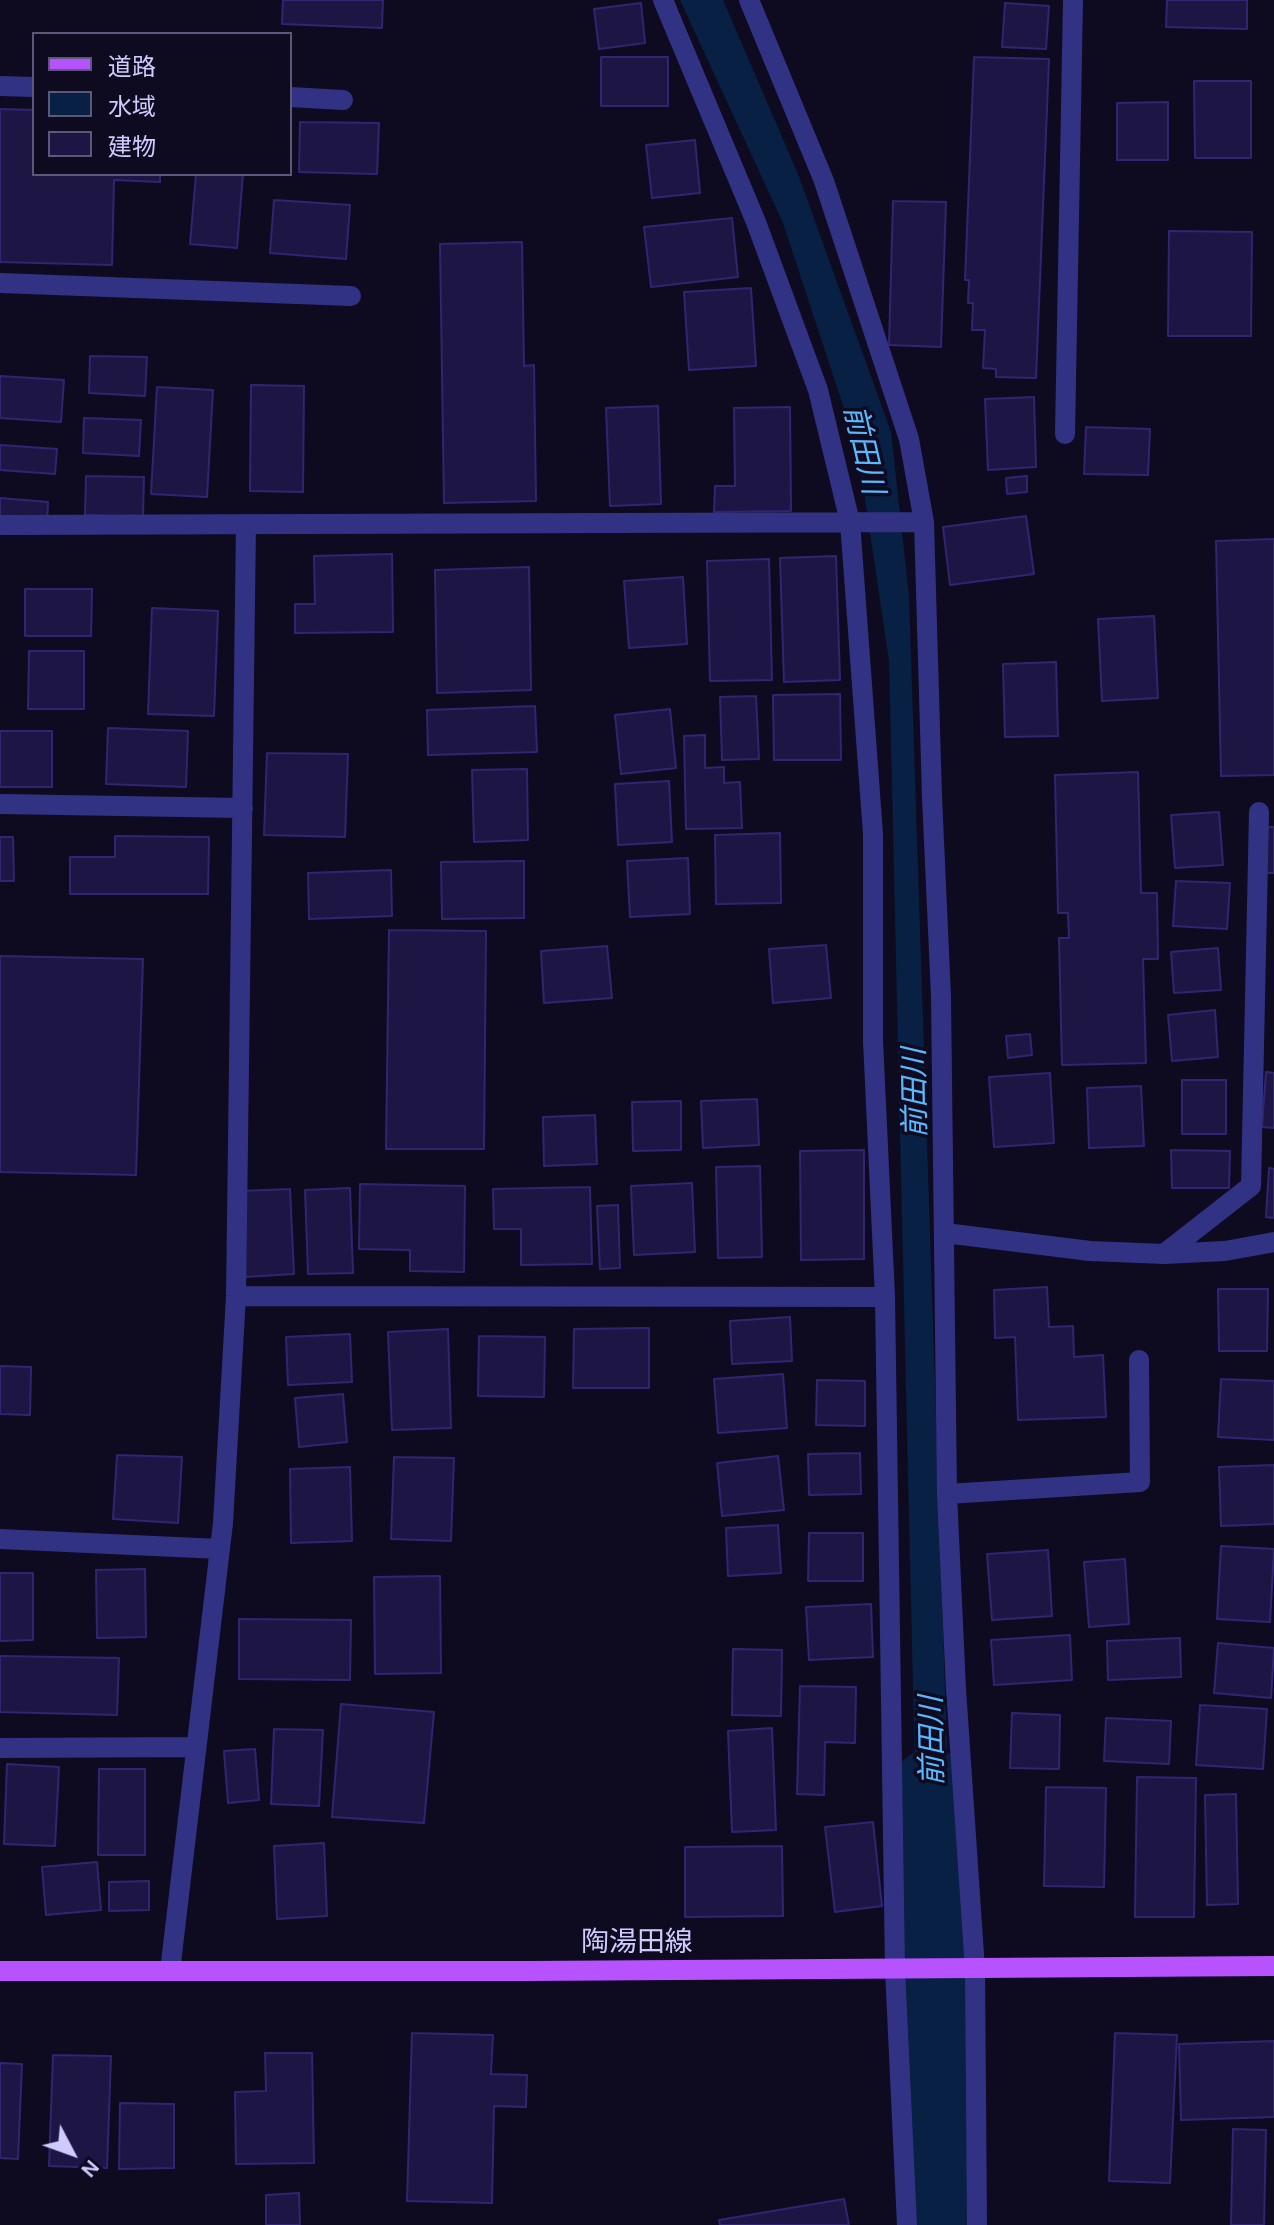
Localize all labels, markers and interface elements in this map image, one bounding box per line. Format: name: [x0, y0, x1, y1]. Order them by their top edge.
legend: [32, 32, 292, 176]
text: 道路: [108, 53, 156, 81]
text: 水域: [108, 93, 156, 121]
text: 建物: [108, 133, 156, 161]
water label: 前田川: [835, 402, 891, 498]
water label: 前田川: [897, 1048, 935, 1138]
water label: 前田川: [914, 1696, 952, 1786]
street label: 陶湯田線: [581, 1926, 693, 1960]
north arrow: [32, 2113, 112, 2193]
text: N: [75, 2154, 105, 2183]

